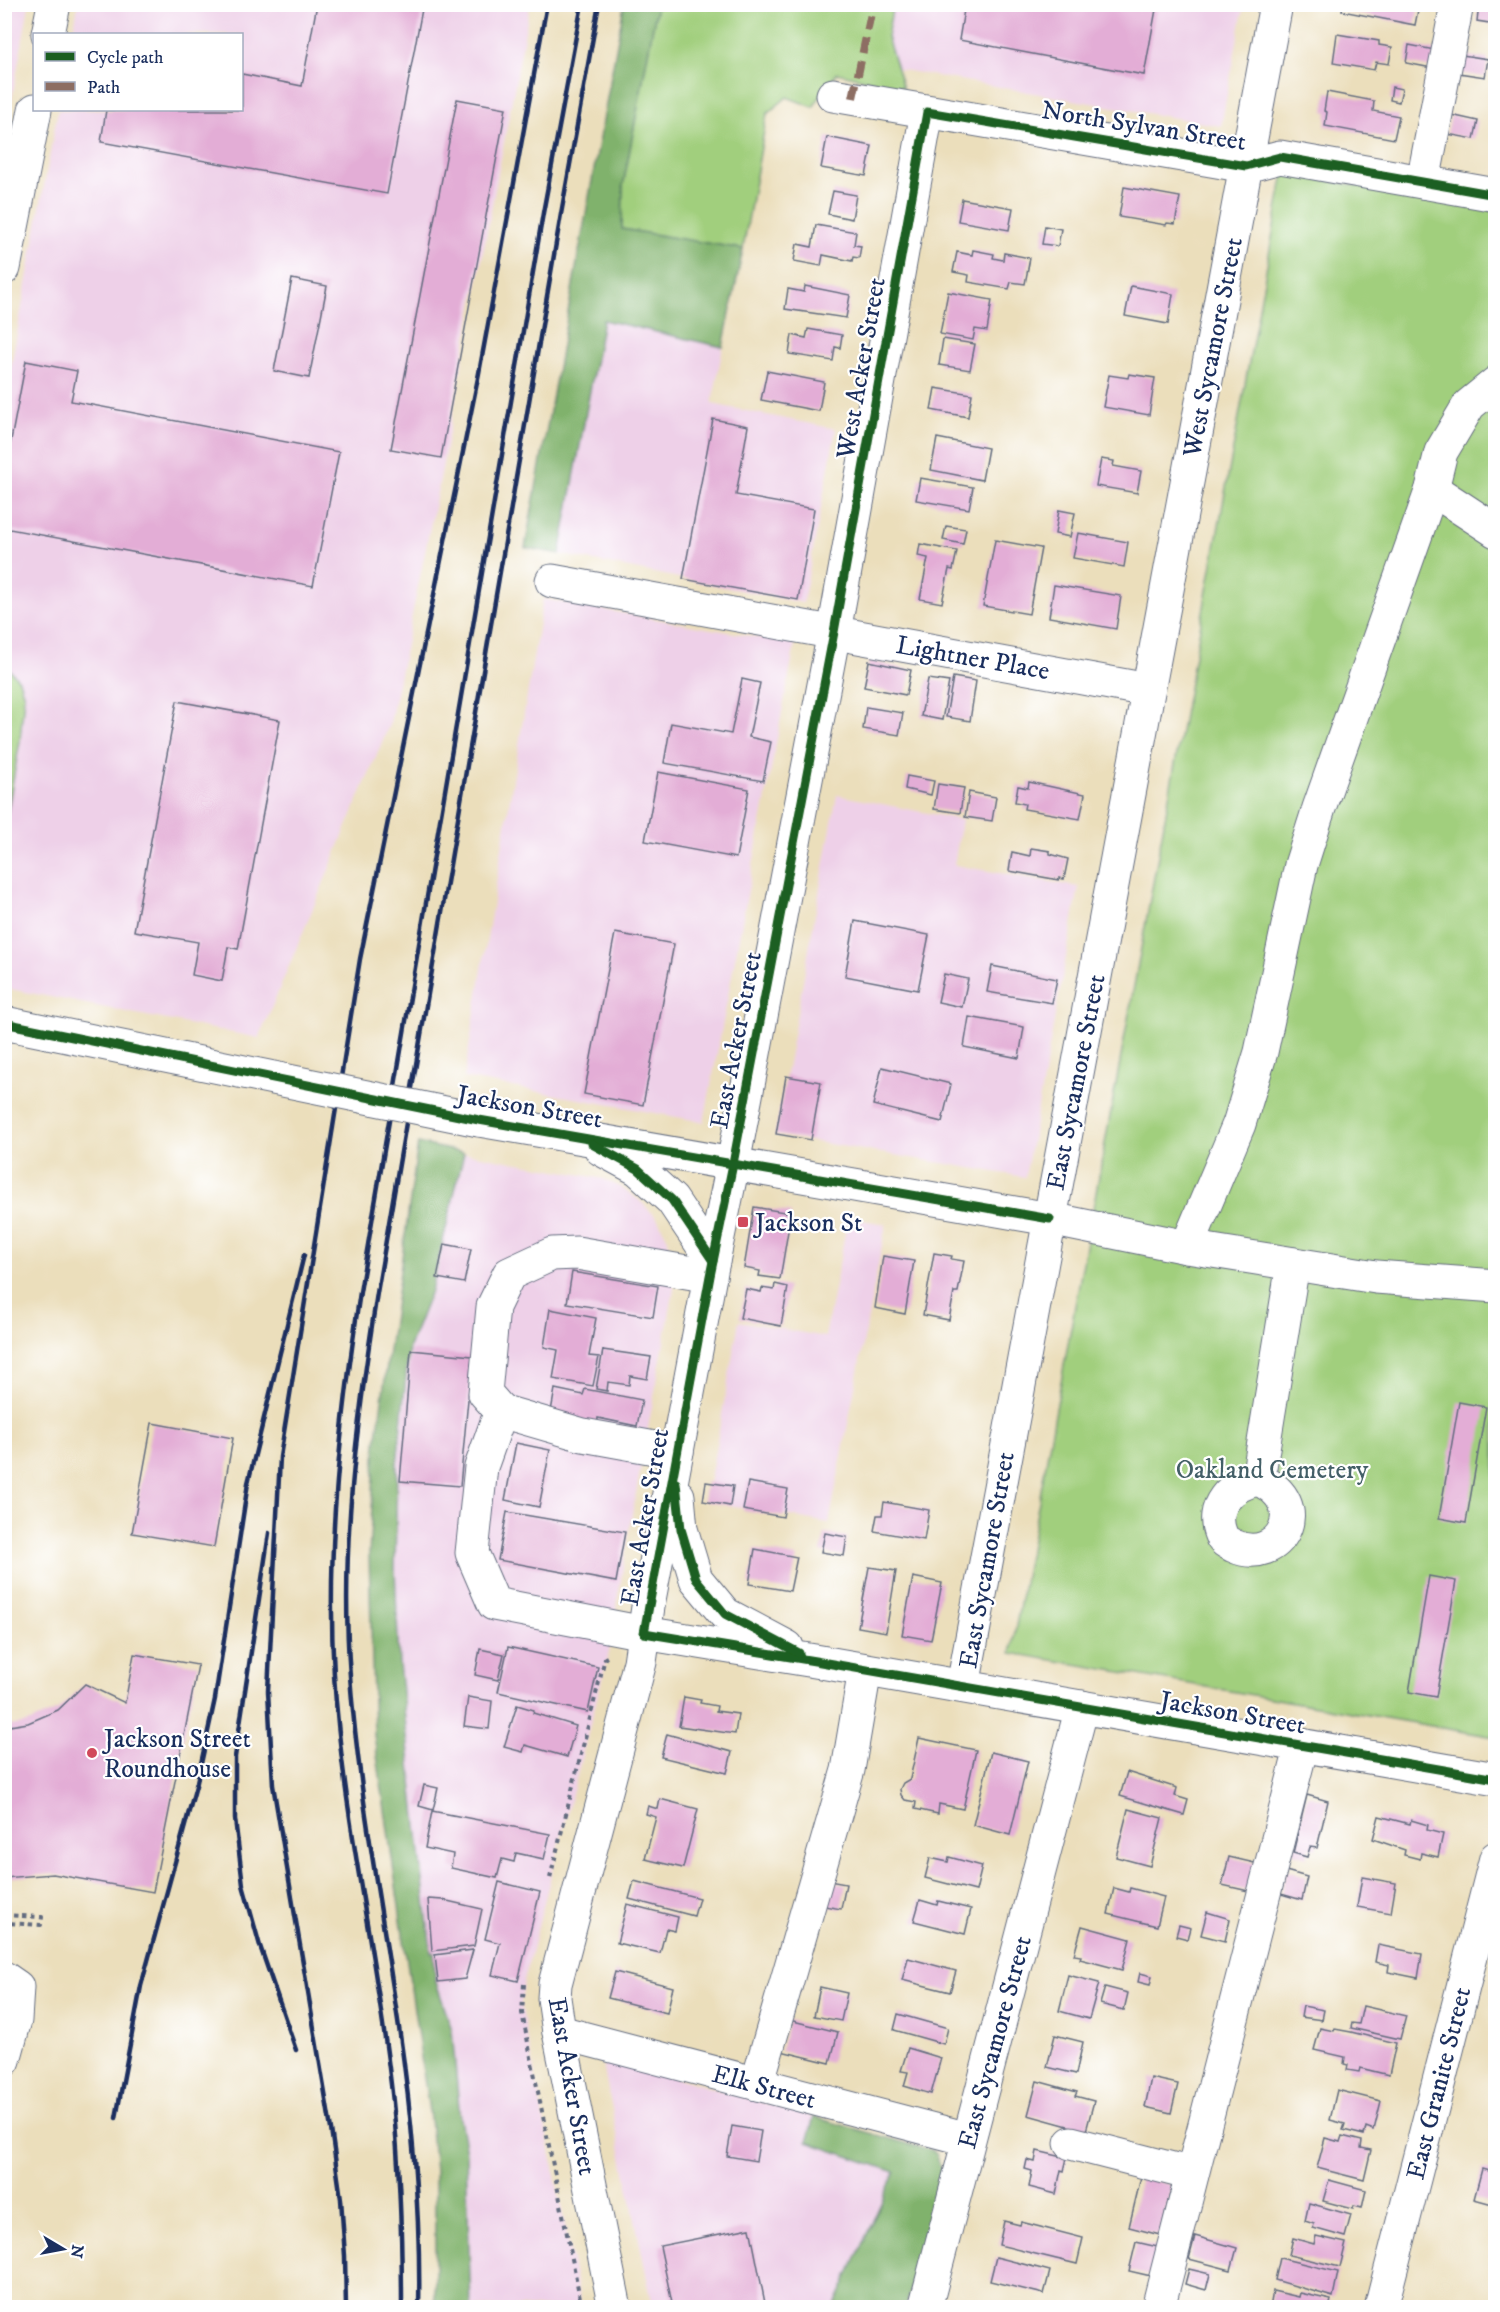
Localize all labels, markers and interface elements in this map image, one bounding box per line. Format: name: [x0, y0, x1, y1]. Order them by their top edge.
legend: [33, 33, 243, 111]
text: Cycle path: [87, 47, 164, 69]
text: Path: [87, 77, 121, 99]
street label: North Sylvan Street: [1039, 94, 1248, 159]
street label: West Sycamore Street: [1176, 235, 1251, 461]
street label: West Acker Street: [829, 275, 894, 463]
street label: Lightner Place: [893, 629, 1052, 688]
street label: East Acker Street: [703, 949, 770, 1132]
street label: East Sycamore Street: [1039, 971, 1114, 1193]
street label: Jackson Street: [453, 1078, 605, 1136]
place label: Jackson St: [753, 1207, 862, 1240]
marker: Jackson St: [736, 1215, 750, 1229]
street label: East Acker Street: [614, 1426, 677, 1609]
street label: East Sycamore Street: [952, 1449, 1023, 1671]
park label: Oakland Cemetery: [1176, 1454, 1369, 1487]
street label: Jackson Street: [1156, 1684, 1308, 1742]
place label: Jackson Street Roundhouse: [102, 1723, 251, 1786]
marker: Jackson Street Roundhouse: [85, 1746, 99, 1760]
street label: East Sycamore Street: [951, 1932, 1040, 2153]
street label: East Granite Street: [1400, 1984, 1479, 2183]
street label: East Acker Street: [540, 1995, 603, 2178]
street label: Elk Street: [708, 2058, 819, 2117]
north arrow: [33, 2219, 93, 2279]
text: N: [66, 2243, 88, 2260]

